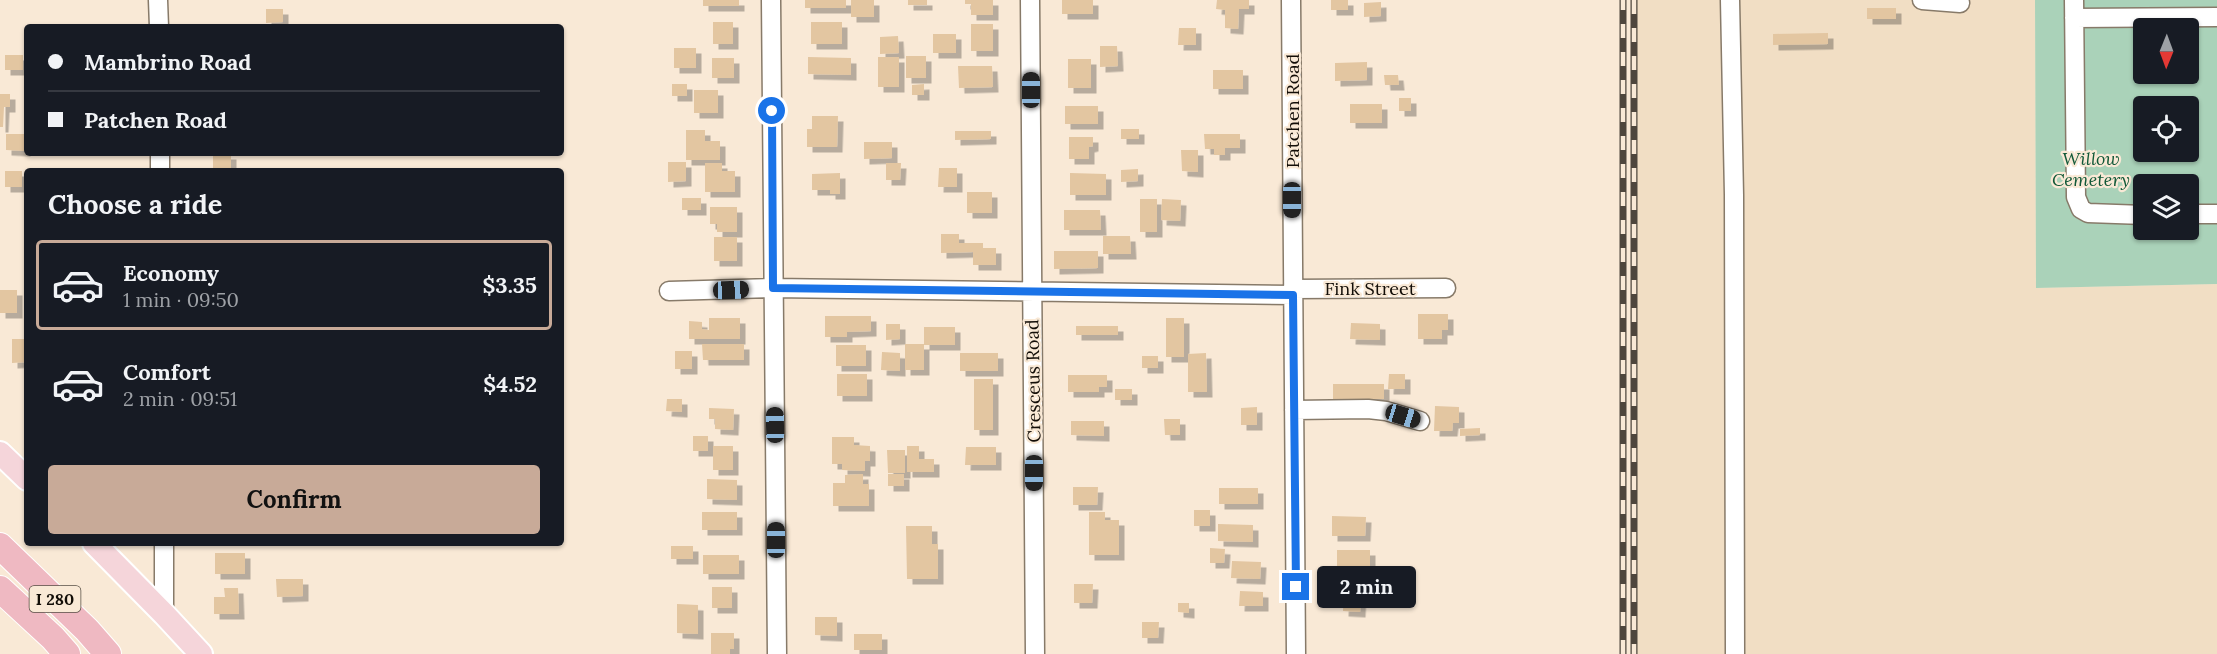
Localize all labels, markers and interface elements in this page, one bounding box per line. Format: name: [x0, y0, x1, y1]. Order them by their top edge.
north arrow: [2133, 18, 2199, 84]
map controls: [2133, 18, 2199, 240]
text: Mambrino Road: [84, 48, 252, 76]
street label: Patchen Road: [1281, 54, 1304, 168]
car: [1022, 72, 1040, 108]
button: locate: [2133, 96, 2199, 162]
route start: [758, 97, 785, 124]
text: Patchen Road: [84, 106, 227, 134]
park label: Willow Cemetery: [2052, 147, 2130, 191]
button: layers: [2133, 174, 2199, 240]
car: [1283, 182, 1301, 218]
text: Choose a ride: [48, 187, 222, 221]
icon: car: [51, 258, 105, 312]
text: Economy: [123, 259, 219, 287]
text: $3.35: [482, 271, 537, 299]
street label: Fink Street: [1324, 277, 1416, 300]
car: [713, 280, 749, 300]
text: 1 min · 09:50: [123, 287, 239, 312]
street label: Cresceus Road: [1020, 319, 1046, 443]
icon: car: [51, 357, 105, 411]
text: Comfort: [123, 358, 211, 386]
text: $4.52: [483, 370, 537, 398]
text: 2 min · 09:51: [123, 386, 237, 411]
car: [1383, 402, 1423, 430]
car: [766, 407, 784, 443]
car: [1025, 455, 1043, 491]
button: Confirm: [48, 465, 540, 534]
car: [767, 522, 785, 558]
callout: 2 min: [1317, 566, 1416, 608]
route end: [1282, 573, 1309, 600]
text: 2 min: [1340, 574, 1393, 599]
road number: I 280: [29, 586, 80, 612]

